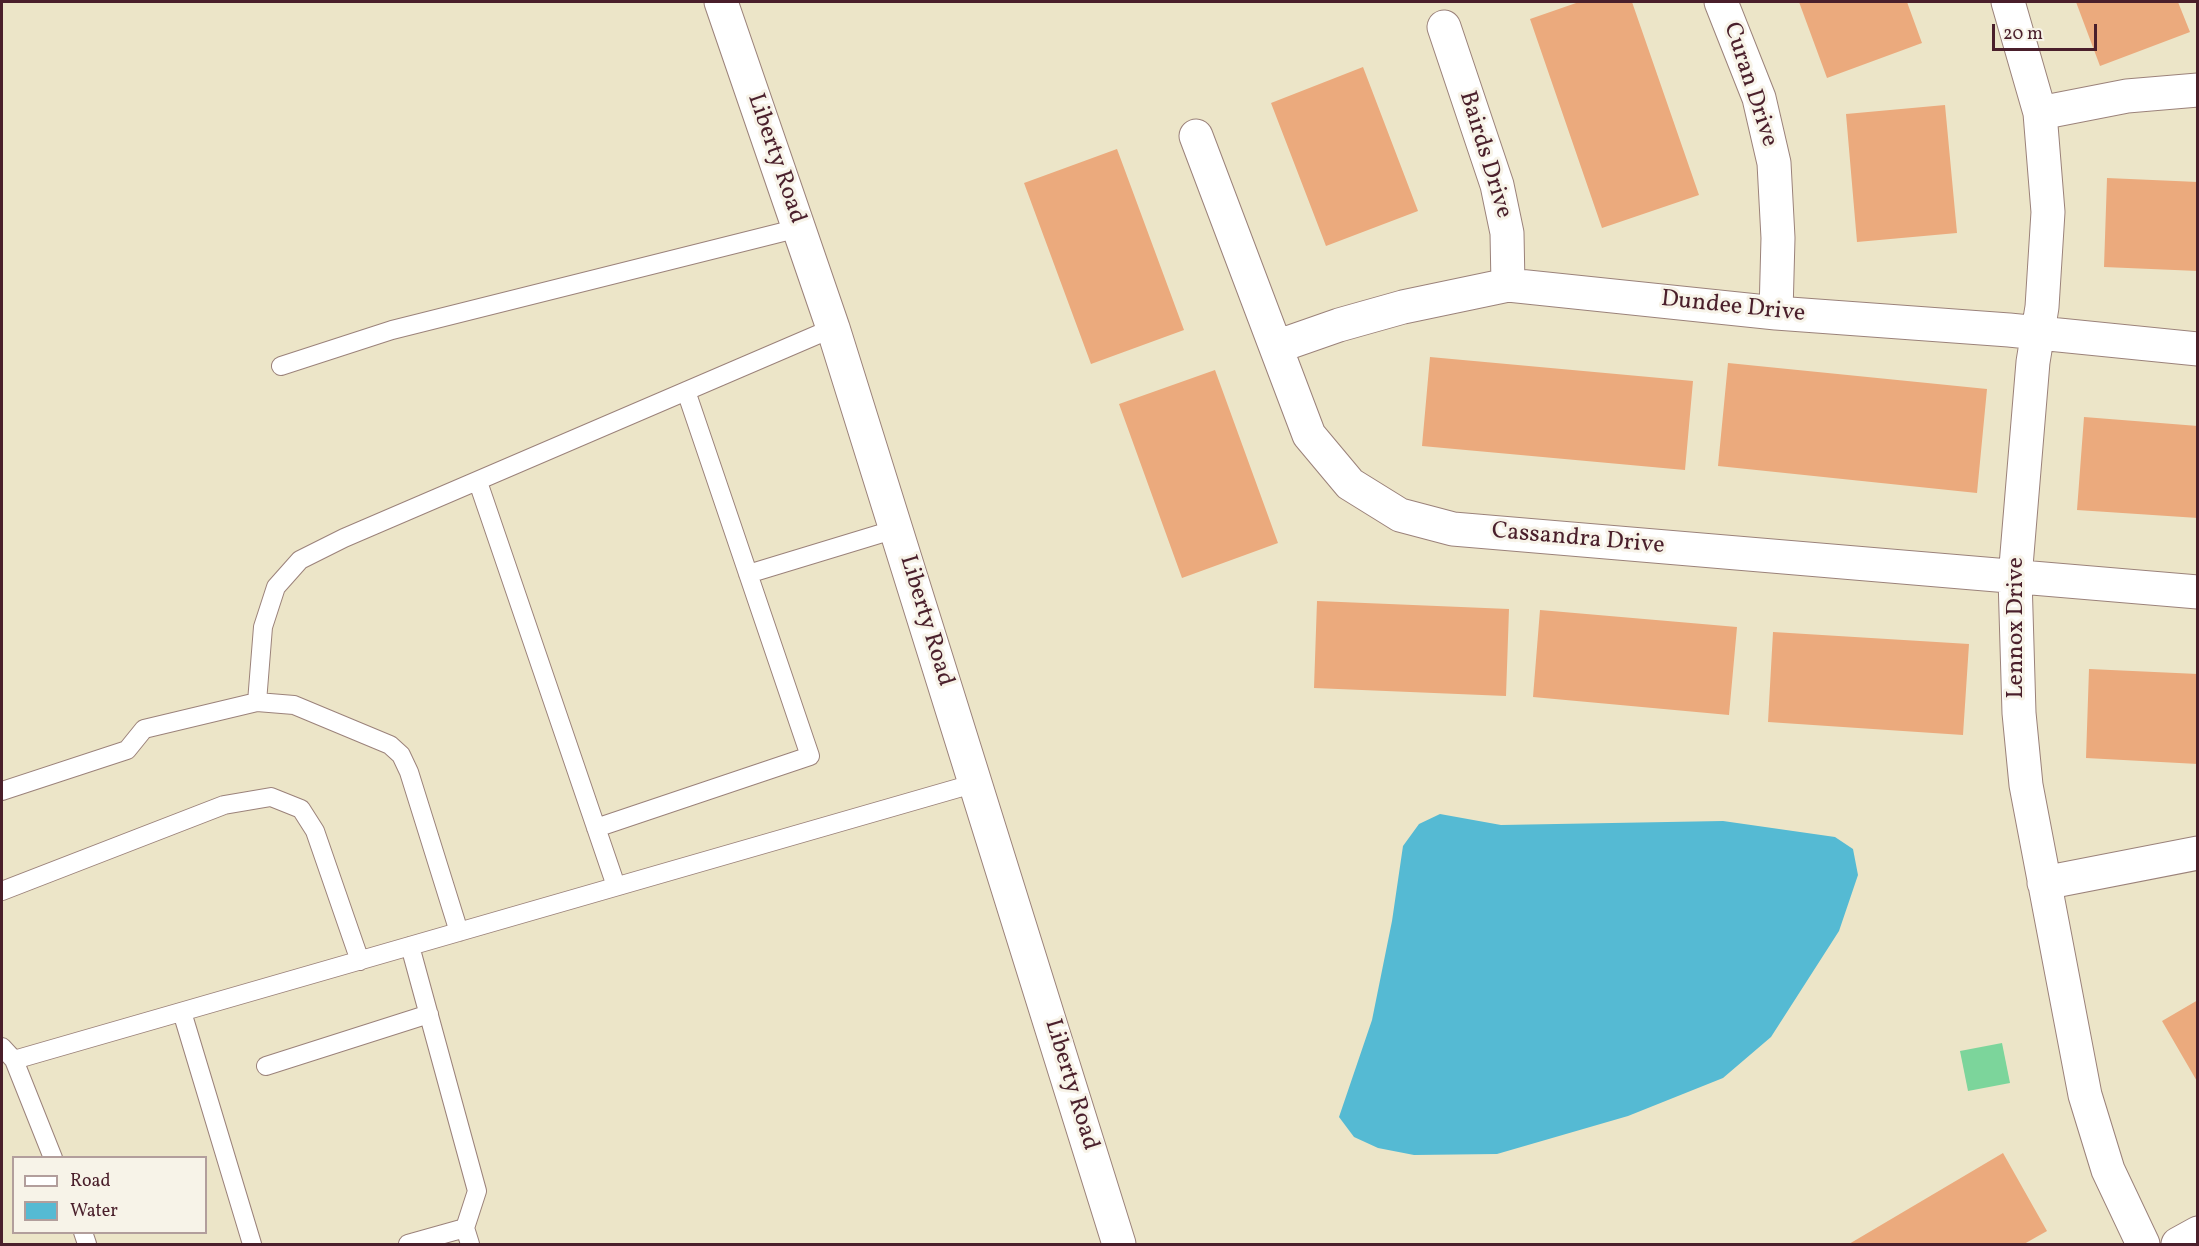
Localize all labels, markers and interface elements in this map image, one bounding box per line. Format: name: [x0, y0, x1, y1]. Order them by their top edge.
scale bar: [1995, 12, 2100, 50]
street label: Curan Drive: [1715, 19, 1783, 151]
text: 20 m: [2003, 22, 2043, 47]
street label: Bairds Drive: [1451, 88, 1517, 222]
street label: Liberty Road: [739, 90, 811, 228]
street label: Dundee Drive: [1659, 286, 1807, 330]
street label: Cassandra Drive: [1490, 518, 1666, 562]
street label: Liberty Road: [891, 552, 959, 690]
street label: Lennox Drive: [2004, 557, 2032, 699]
street label: Liberty Road: [1036, 1016, 1104, 1154]
legend: [12, 1156, 207, 1234]
text: Road: [70, 1169, 111, 1194]
text: Water: [70, 1199, 118, 1224]

